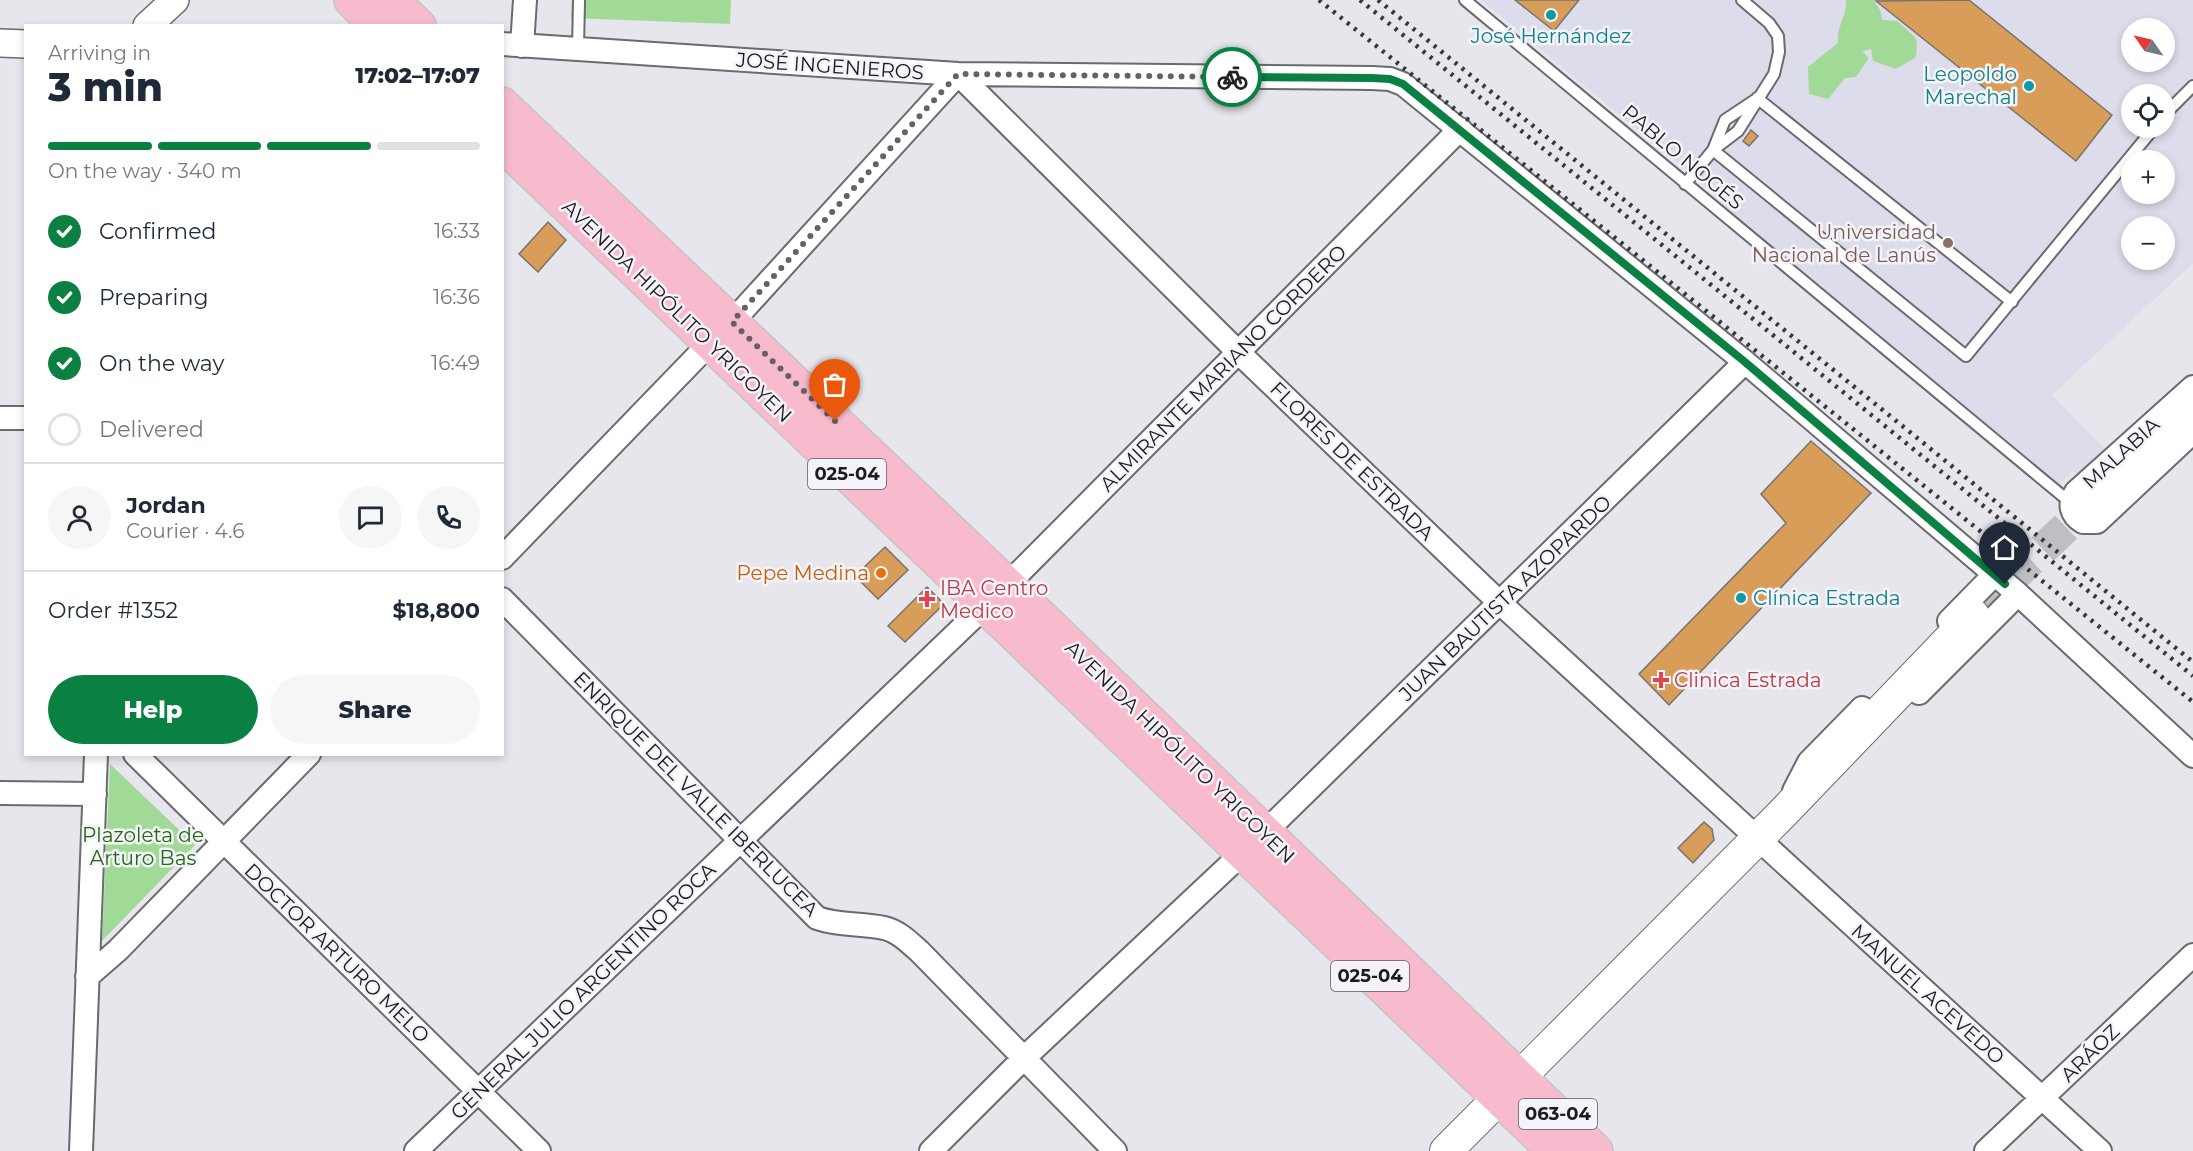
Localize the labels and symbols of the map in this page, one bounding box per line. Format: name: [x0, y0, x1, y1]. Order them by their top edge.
marker: José Hernández: [1544, 8, 1558, 22]
north arrow: [2121, 18, 2175, 72]
place label: José Hernández: [1470, 24, 1631, 48]
street label: JOSÉ INGENIEROS: [734, 47, 925, 85]
courier: [1202, 47, 1262, 107]
place label: Leopoldo Marechal: [1923, 62, 2017, 109]
marker: Leopoldo Marechal: [2022, 79, 2036, 93]
street label: PABLO NOGÉS: [1618, 99, 1748, 215]
street label: AVENIDA HIPÓLITO YRIGOYEN: [557, 195, 797, 427]
place label: Universidad Nacional de Lanús: [1752, 220, 1936, 267]
marker: Universidad Nacional de Lanús: [1941, 236, 1955, 250]
street label: ALMIRANTE MARIANO CORDERO: [1095, 240, 1351, 496]
pin: [809, 359, 860, 421]
street label: FLORES DE ESTRADA: [1265, 377, 1439, 546]
street label: MALABIA: [2078, 412, 2165, 494]
road number: 025-04: [808, 459, 886, 489]
street label: JUAN BAUTISTA AZOPARDO: [1393, 490, 1616, 706]
pin: [1979, 522, 2030, 584]
place label: Pepe Medina: [736, 561, 869, 585]
marker: Pepe Medina: [874, 566, 888, 580]
place label: IBA Centro Medico: [940, 576, 1048, 623]
place label: Clínica Estrada: [1753, 586, 1901, 610]
marker: IBA Centro Medico: [918, 590, 936, 608]
marker: Clínica Estrada: [1734, 591, 1748, 605]
street label: AVENIDA HIPÓLITO YRIGOYEN: [1060, 636, 1300, 868]
street label: ENRIQUE DEL VALLE IBERLUCEA: [569, 667, 824, 922]
place label: Clinica Estrada: [1674, 668, 1822, 692]
marker: Clinica Estrada: [1652, 671, 1670, 689]
park label: Plazoleta de Arturo Bas: [82, 823, 204, 870]
street label: GENERAL JULIO ARGENTINO ROCA: [446, 857, 721, 1124]
street label: DOCTOR ARTURO MELO: [240, 858, 434, 1048]
street label: MANUEL ACEVEDO: [1846, 919, 2010, 1069]
road number: 025-04: [1331, 961, 1409, 991]
street label: ARÁOZ: [2056, 1019, 2124, 1087]
road number: 063-04: [1519, 1099, 1597, 1129]

